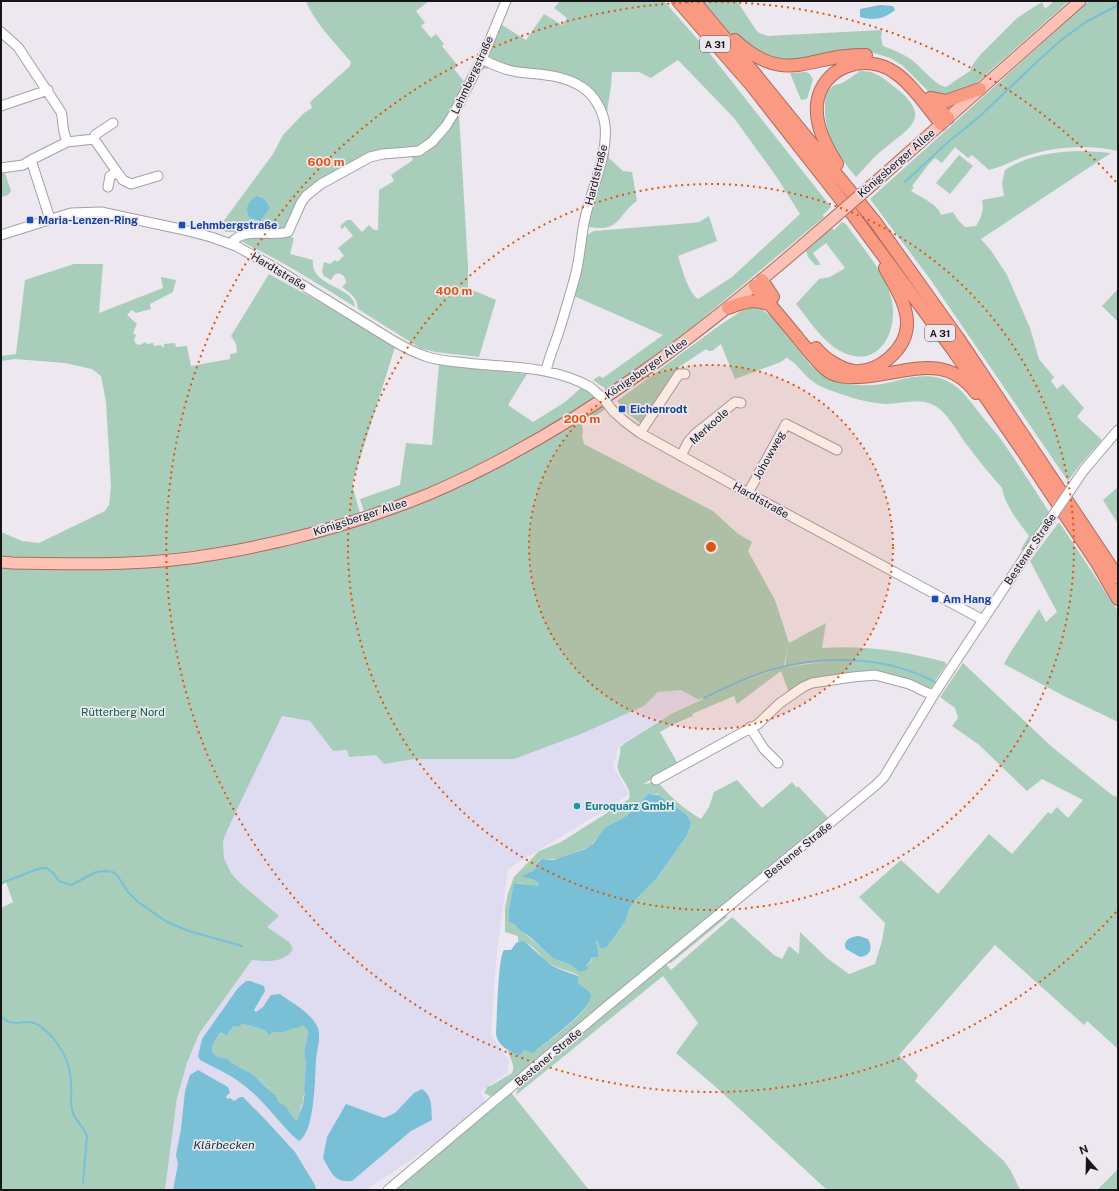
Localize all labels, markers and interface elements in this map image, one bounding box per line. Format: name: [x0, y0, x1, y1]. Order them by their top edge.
street label: Lehmbergstraße: [449, 34, 495, 116]
road number: A 31: [700, 36, 730, 52]
street label: Königsberger Allee: [855, 126, 937, 200]
street label: Hardtstraße: [583, 143, 609, 207]
text: 600 m: [308, 155, 345, 169]
place label: Maria-Lenzen-Ring: [38, 214, 138, 226]
marker: Maria-Lenzen-Ring: [25, 215, 35, 225]
place label: Lehmbergstraße: [190, 219, 277, 231]
marker: Lehmbergstraße: [177, 220, 187, 230]
street label: Hardtstraße: [249, 250, 309, 292]
text: 400 m: [436, 284, 473, 298]
road number: A 31: [925, 325, 955, 341]
street label: Königsberger Allee: [602, 335, 690, 401]
place label: Eichenrodt: [630, 403, 688, 415]
marker: Eichenrodt: [617, 404, 627, 414]
street label: Merkoole: [687, 406, 731, 446]
text: 200 m: [564, 412, 600, 426]
street label: Johowweg: [751, 429, 787, 481]
street label: Hardtstraße: [731, 480, 791, 520]
street label: Königsberger Allee: [312, 496, 408, 538]
street label: Bestener Straße: [1002, 511, 1058, 587]
centre of rings: [704, 540, 718, 554]
place label: Am Hang: [943, 593, 992, 605]
marker: Am Hang: [930, 594, 940, 604]
park label: Rütterberg Nord: [81, 706, 165, 718]
place label: Euroquarz GmbH: [585, 800, 675, 812]
marker: Euroquarz GmbH: [572, 801, 582, 811]
street label: Bestener Straße: [762, 819, 834, 881]
street label: Bestener Straße: [512, 1026, 584, 1088]
water label: Klärbecken: [193, 1138, 255, 1152]
north arrow: [1067, 1139, 1107, 1179]
text: N: [1077, 1142, 1090, 1157]

